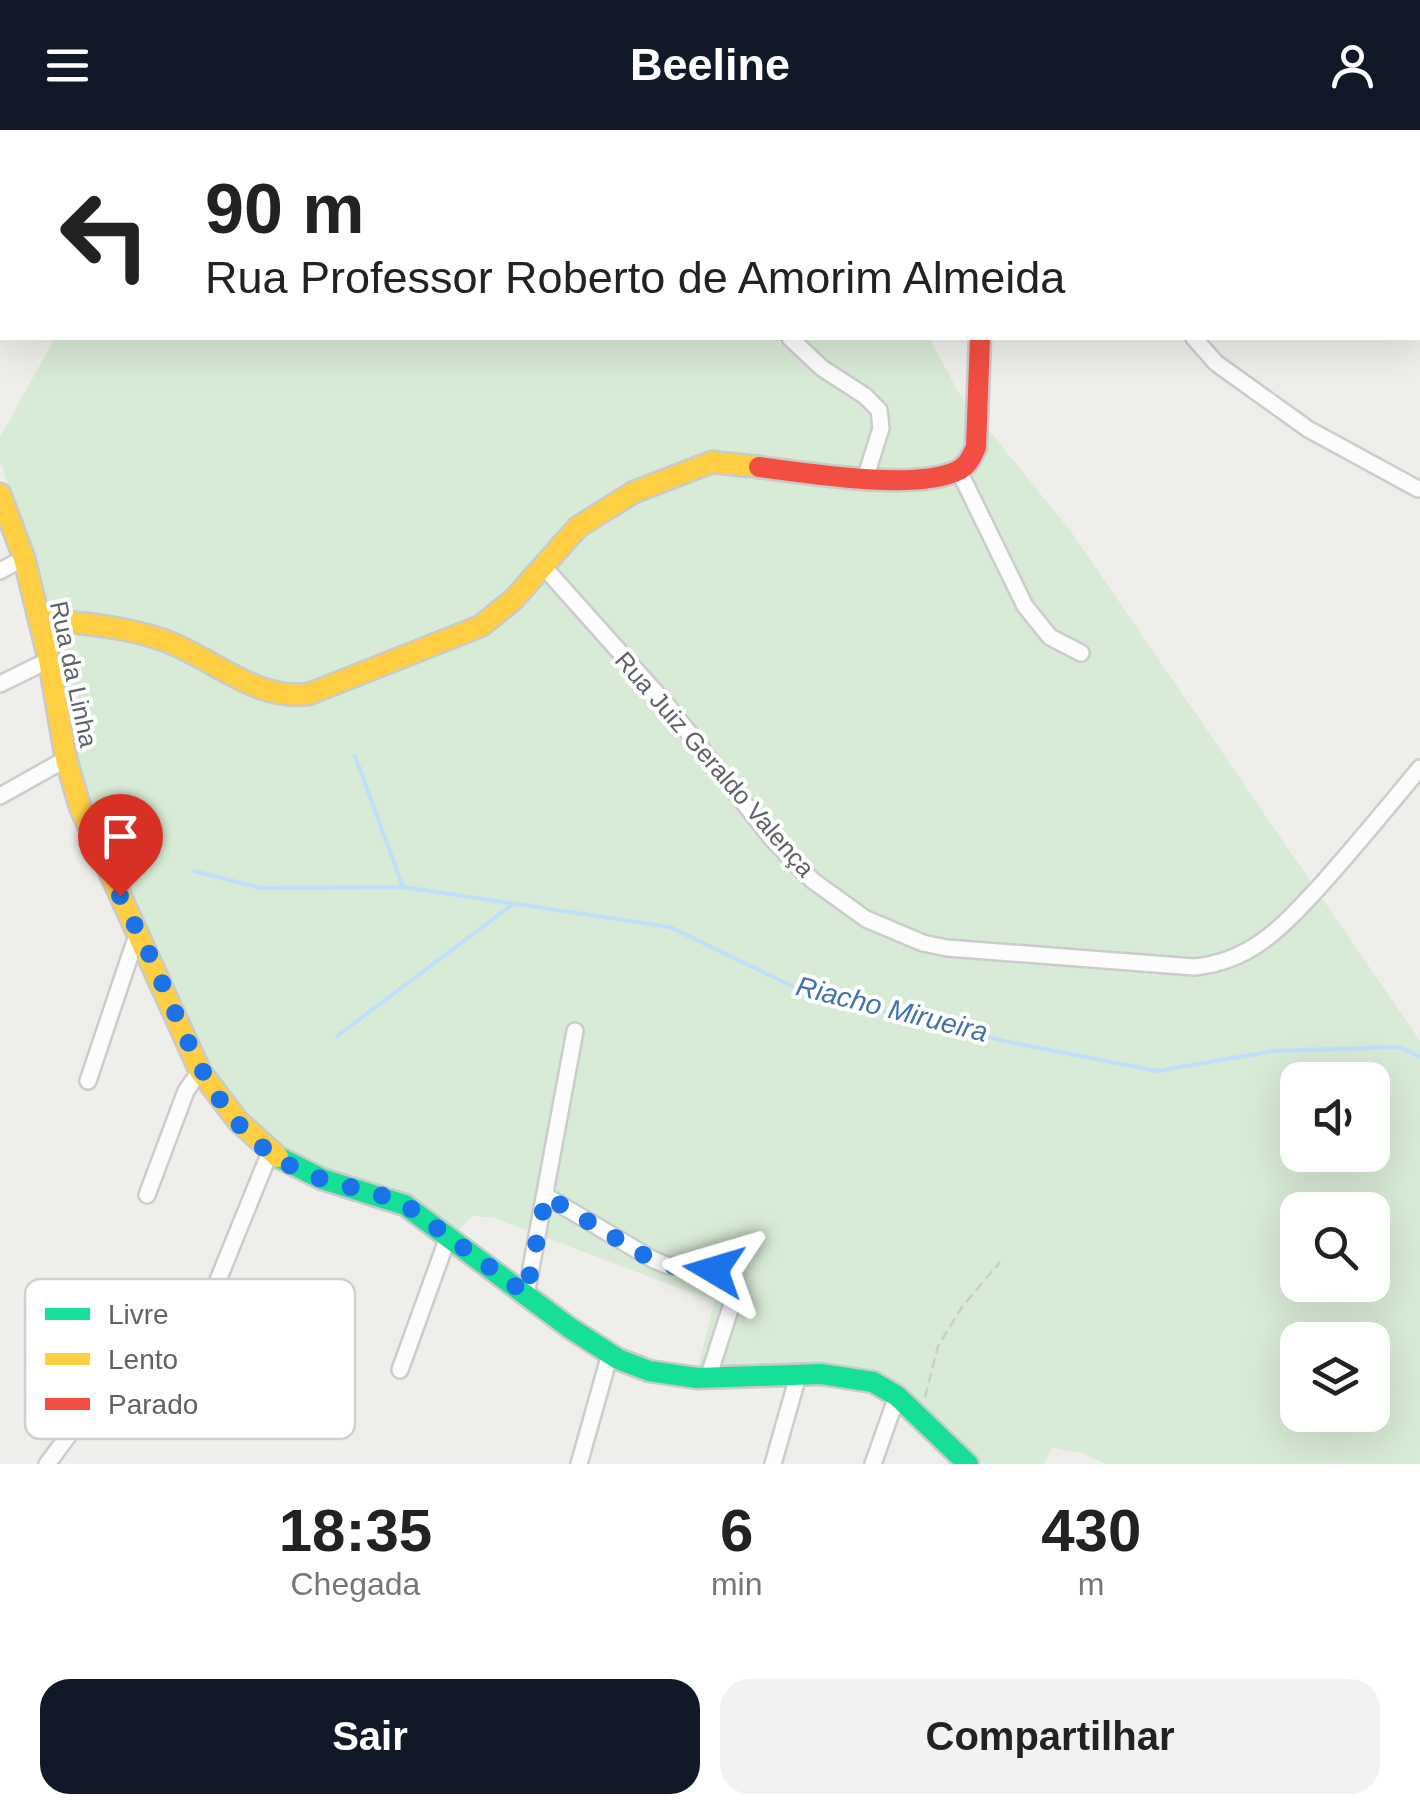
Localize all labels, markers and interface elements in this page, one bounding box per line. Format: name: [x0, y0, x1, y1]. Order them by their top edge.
icon: menu: [40, 38, 95, 93]
icon: person: [1325, 38, 1380, 93]
text: Beeline: [630, 39, 790, 90]
icon: left: [40, 170, 170, 300]
text: 90 m: [205, 170, 365, 248]
text: Rua Professor Roberto de Amorim Almeida: [205, 252, 1065, 303]
street label: Rua da Linha: [45, 598, 103, 750]
street label: Rua Juiz Geraldo Valença: [610, 646, 820, 882]
pin: [78, 794, 163, 897]
icon: arrive: [93, 809, 148, 864]
water label: Riacho Mirueira: [793, 970, 991, 1048]
map controls: [1280, 1062, 1390, 1432]
button: sound: [1280, 1062, 1390, 1172]
button: search: [1280, 1192, 1390, 1302]
position arrow: [662, 1218, 766, 1322]
legend: [25, 1279, 355, 1439]
text: Livre: [108, 1299, 169, 1330]
button: layers: [1280, 1322, 1390, 1432]
text: Lento: [108, 1344, 178, 1375]
text: Parado: [108, 1389, 198, 1420]
text: 18:35: [279, 1497, 432, 1564]
text: 6: [720, 1497, 753, 1564]
text: 430: [1041, 1497, 1141, 1564]
text: Chegada: [290, 1566, 420, 1602]
text: min: [711, 1566, 762, 1602]
text: m: [1078, 1566, 1105, 1602]
button: Sair: [40, 1679, 700, 1794]
button: Compartilhar: [720, 1679, 1380, 1794]

